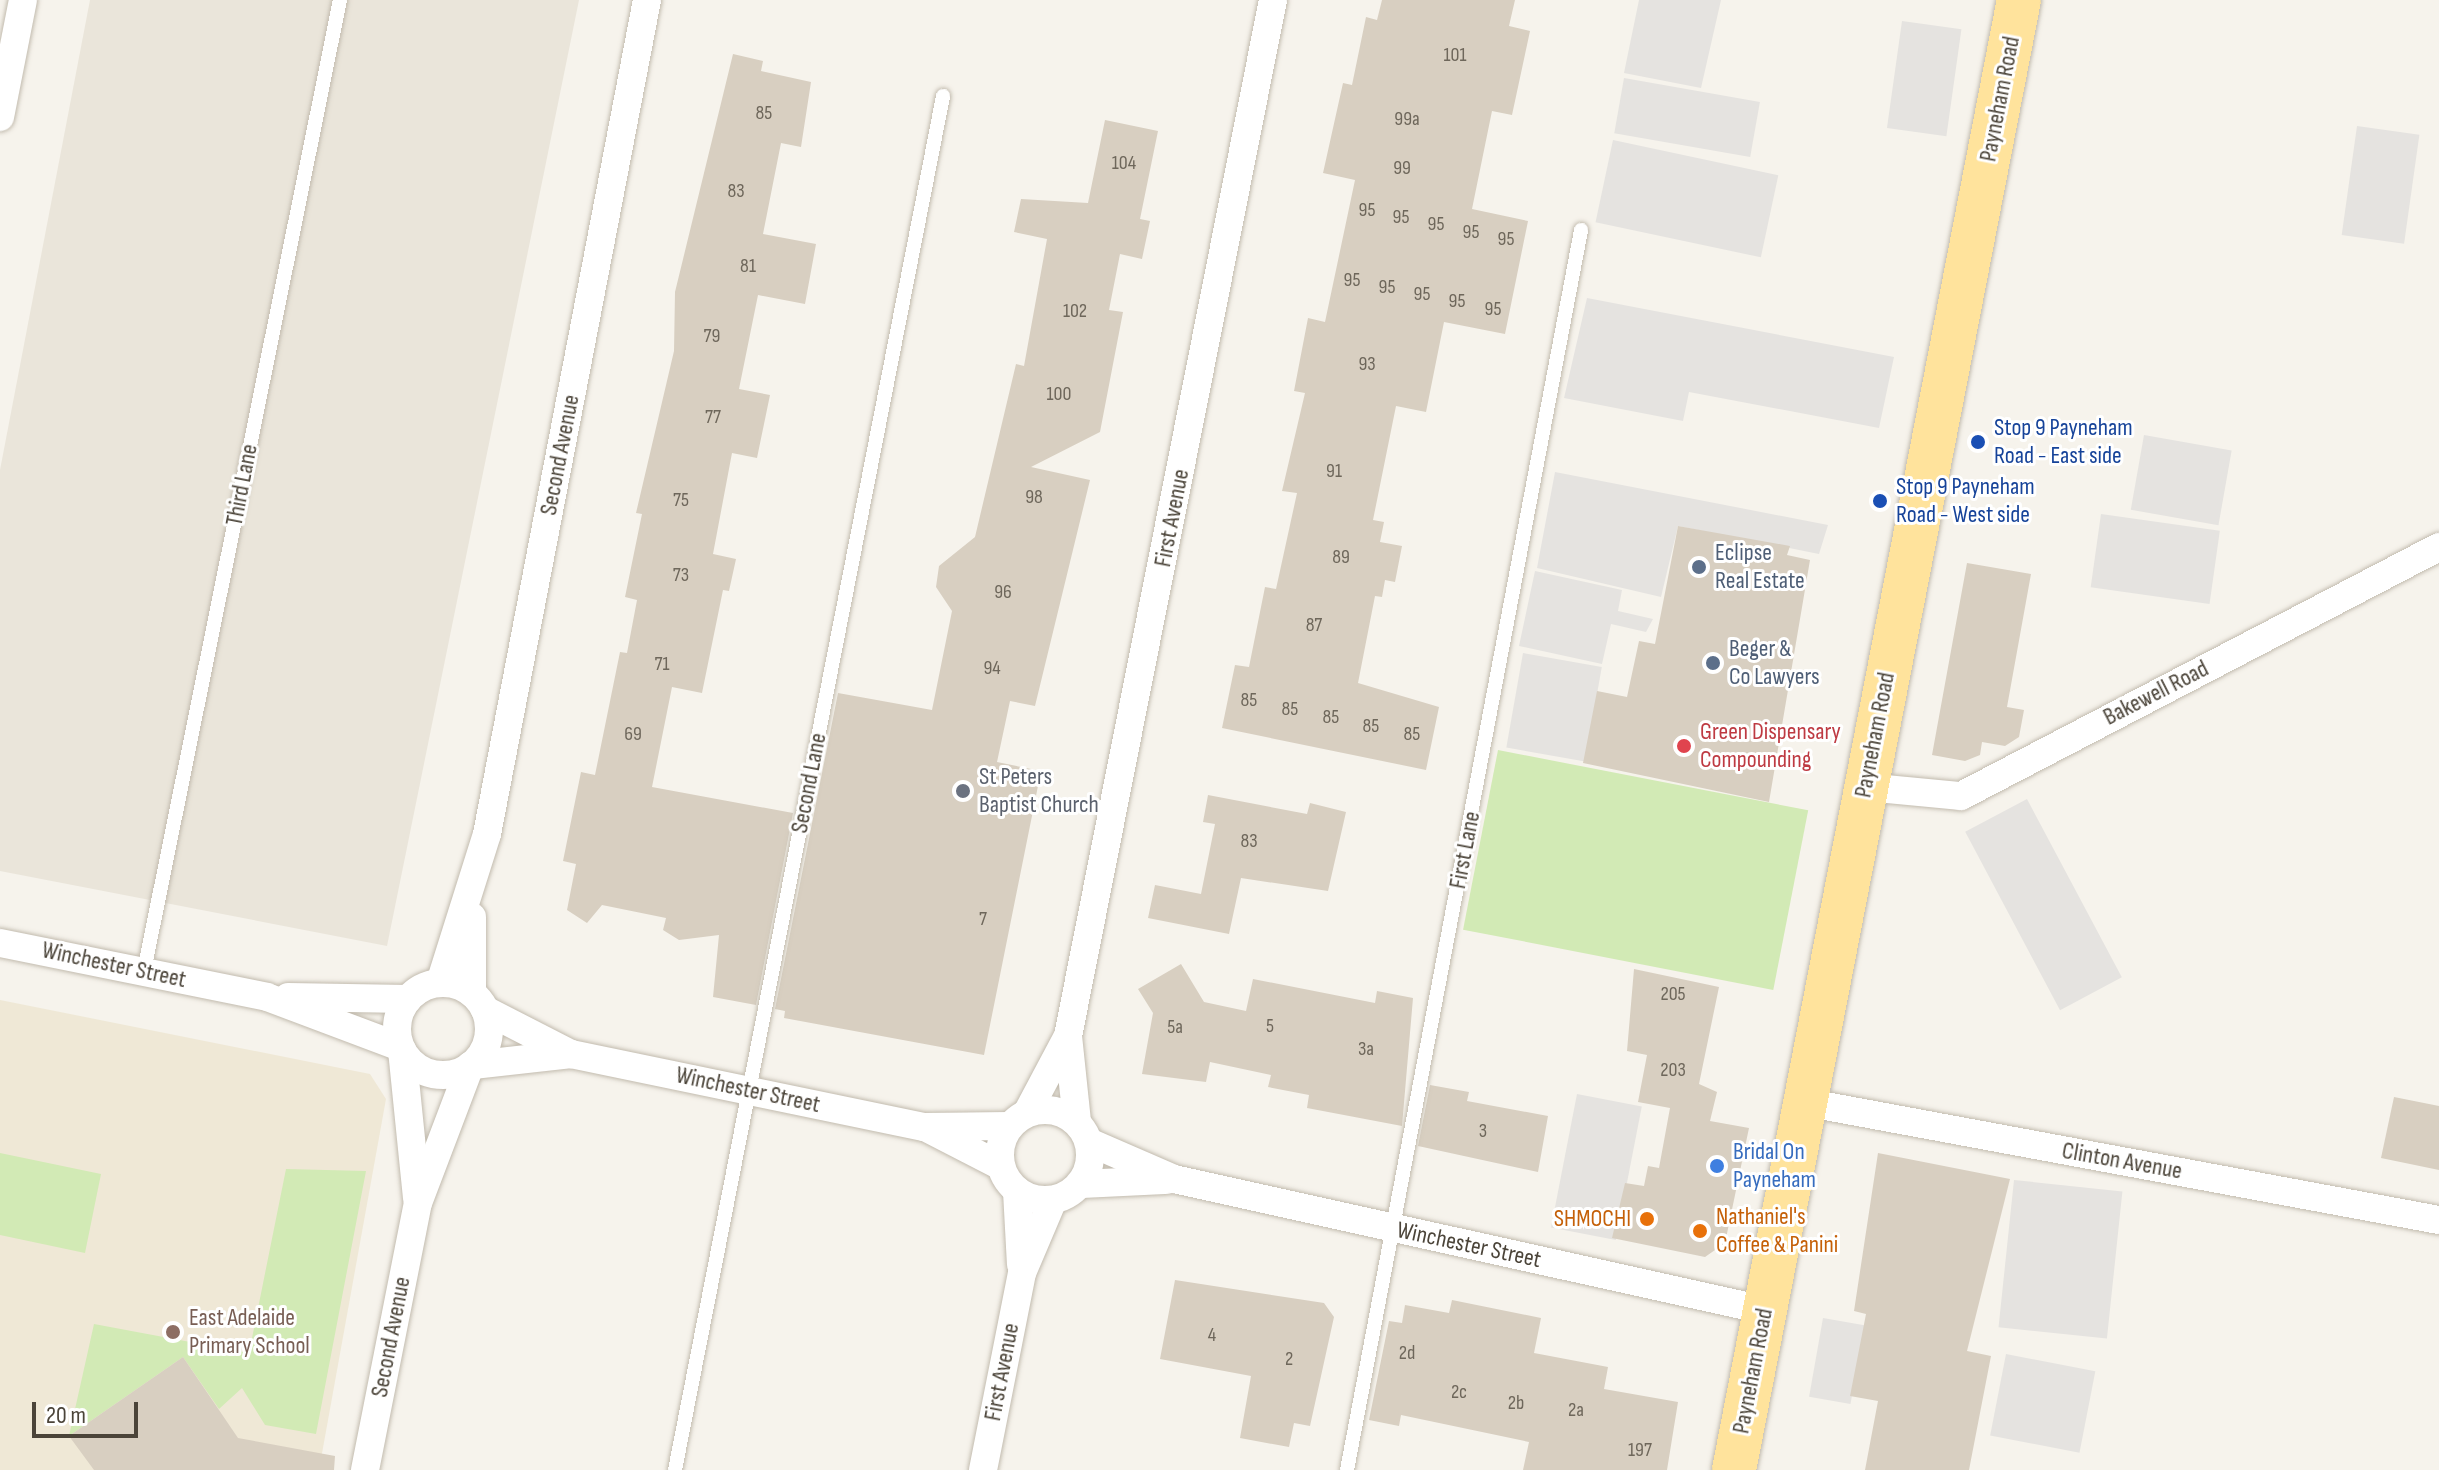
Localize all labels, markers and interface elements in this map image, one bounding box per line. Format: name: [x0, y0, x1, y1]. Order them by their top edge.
street label: Payneham Road: [1974, 34, 2026, 164]
house number: 101: [1444, 43, 1466, 67]
house number: 85: [756, 101, 772, 125]
house number: 99a: [1394, 107, 1420, 131]
house number: 104: [1112, 151, 1136, 175]
house number: 99: [1393, 156, 1411, 180]
house number: 83: [727, 179, 745, 203]
house number: 95: [1359, 198, 1375, 222]
house number: 95: [1393, 205, 1409, 229]
house number: 95: [1428, 212, 1444, 236]
house number: 95: [1463, 220, 1479, 244]
house number: 95: [1498, 227, 1514, 251]
house number: 81: [740, 254, 756, 278]
house number: 95: [1344, 268, 1360, 292]
house number: 95: [1379, 275, 1395, 299]
house number: 95: [1414, 282, 1430, 306]
house number: 95: [1449, 289, 1465, 313]
house number: 95: [1485, 297, 1501, 321]
house number: 102: [1063, 299, 1087, 323]
house number: 79: [704, 324, 720, 348]
house number: 93: [1358, 352, 1376, 376]
house number: 100: [1047, 382, 1071, 406]
street label: Second Avenue: [534, 392, 586, 518]
house number: 77: [705, 405, 721, 429]
place label: Stop 9 Payneham Road - East side: [1994, 414, 2133, 470]
marker: Stop 9 Payneham Road - East side: [1969, 433, 1987, 451]
street label: Third Lane: [220, 442, 264, 528]
house number: 91: [1326, 459, 1342, 483]
street label: First Avenue: [1148, 467, 1196, 569]
place label: Stop 9 Payneham Road - West side: [1896, 473, 2035, 529]
house number: 98: [1025, 485, 1043, 509]
house number: 75: [673, 488, 689, 512]
marker: Stop 9 Payneham Road - West side: [1871, 492, 1889, 510]
place label: Eclipse Real Estate: [1715, 539, 1805, 595]
house number: 89: [1332, 545, 1350, 569]
marker: Eclipse Real Estate: [1690, 558, 1708, 576]
house number: 73: [673, 563, 689, 587]
house number: 96: [994, 580, 1012, 604]
house number: 87: [1306, 613, 1322, 637]
place label: Beger & Co Lawyers: [1729, 635, 1820, 691]
house number: 71: [654, 652, 670, 676]
marker: Beger & Co Lawyers: [1704, 654, 1722, 672]
street label: Bakewell Road: [2099, 654, 2213, 732]
house number: 94: [983, 656, 1001, 680]
street label: Payneham Road: [1849, 670, 1901, 800]
house number: 85: [1241, 688, 1257, 712]
house number: 85: [1282, 697, 1298, 721]
house number: 85: [1323, 705, 1339, 729]
house number: 85: [1363, 714, 1379, 738]
place label: Green Dispensary Compounding: [1700, 718, 1841, 774]
house number: 69: [624, 722, 642, 746]
house number: 85: [1404, 722, 1420, 746]
street label: Second Lane: [785, 730, 833, 836]
marker: Green Dispensary Compounding: [1675, 737, 1693, 755]
place label: St Peters Baptist Church: [979, 763, 1099, 819]
marker: St Peters Baptist Church: [954, 782, 972, 800]
street label: First Lane: [1443, 809, 1487, 891]
house number: 83: [1240, 829, 1258, 853]
house number: 7: [979, 907, 987, 931]
street label: Winchester Street: [39, 936, 189, 994]
house number: 205: [1660, 982, 1686, 1006]
house number: 5: [1266, 1014, 1274, 1038]
house number: 5a: [1167, 1015, 1183, 1039]
house number: 3a: [1358, 1037, 1374, 1061]
house number: 203: [1660, 1058, 1686, 1082]
street label: Winchester Street: [673, 1061, 823, 1119]
house number: 3: [1479, 1119, 1487, 1143]
street label: Clinton Avenue: [2060, 1136, 2184, 1186]
place label: Bridal On Payneham: [1733, 1138, 1816, 1194]
marker: Bridal On Payneham: [1708, 1157, 1726, 1175]
place label: Nathaniel's Coffee & Panini: [1716, 1203, 1838, 1259]
place label: SHMOCHI: [1554, 1205, 1631, 1233]
marker: SHMOCHI: [1638, 1210, 1656, 1228]
street label: Winchester Street: [1394, 1216, 1544, 1274]
marker: Nathaniel's Coffee & Panini: [1691, 1222, 1709, 1240]
street label: Second Avenue: [365, 1274, 417, 1400]
place label: East Adelaide Primary School: [189, 1304, 310, 1360]
street label: Payneham Road: [1727, 1306, 1779, 1436]
street label: First Avenue: [978, 1321, 1026, 1423]
marker: East Adelaide Primary School: [164, 1323, 182, 1341]
house number: 4: [1208, 1323, 1216, 1347]
house number: 2d: [1399, 1341, 1415, 1365]
house number: 2: [1285, 1347, 1293, 1371]
house number: 2c: [1451, 1380, 1467, 1404]
scale bar: [36, 1386, 142, 1436]
house number: 2b: [1508, 1391, 1524, 1415]
house number: 2a: [1568, 1398, 1584, 1422]
text: 20 m: [46, 1401, 86, 1430]
house number: 197: [1628, 1438, 1652, 1462]

